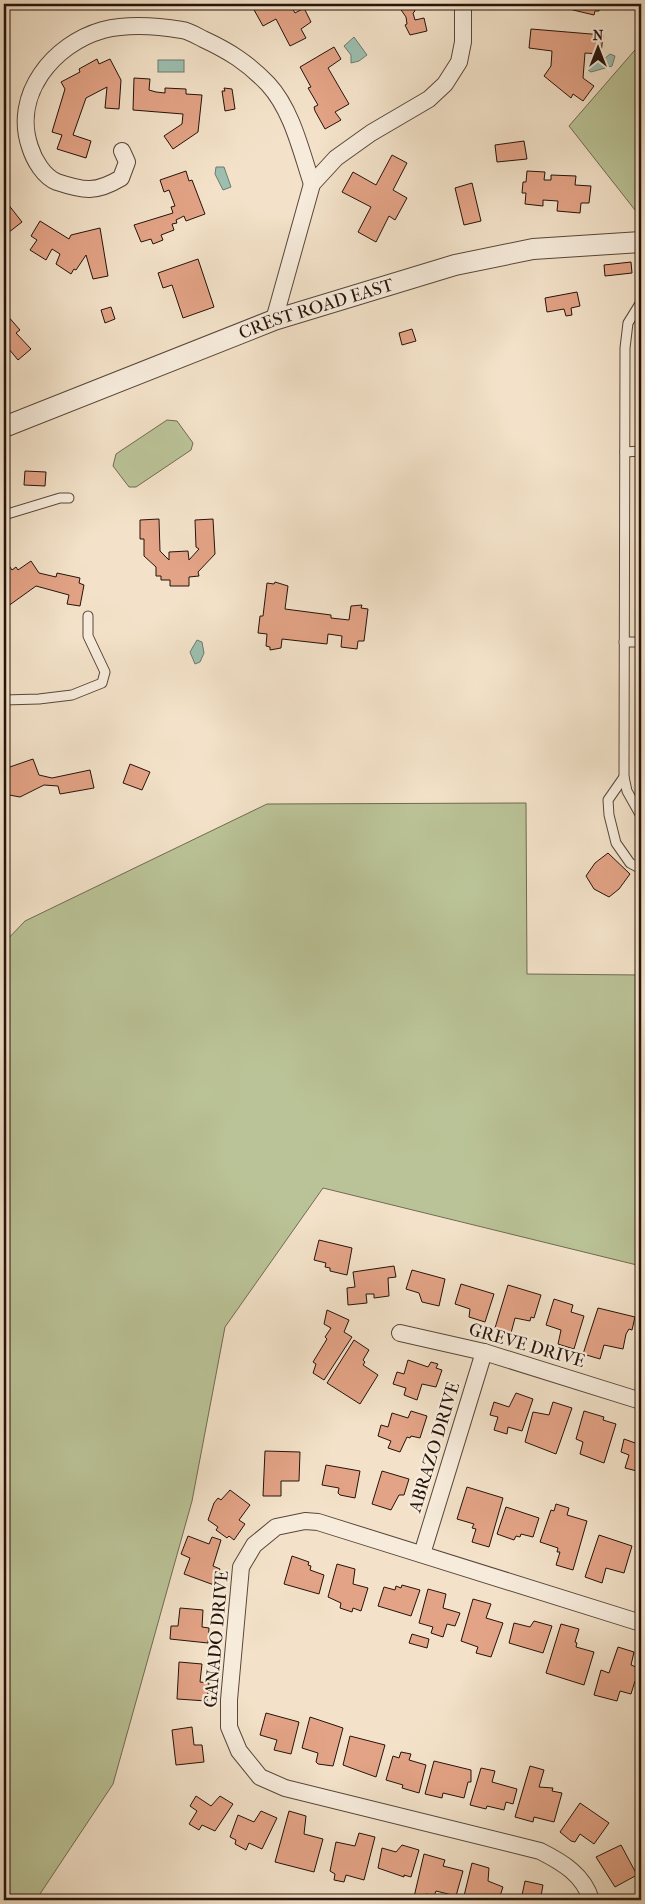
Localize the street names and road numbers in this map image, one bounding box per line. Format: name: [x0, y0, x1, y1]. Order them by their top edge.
street label: CREST ROAD EAST: [236, 274, 397, 344]
street label: GREVE DRIVE: [466, 1319, 587, 1372]
street label: ABRAZO DRIVE: [404, 1380, 464, 1516]
street label: GANADO DRIVE: [200, 1570, 233, 1709]

